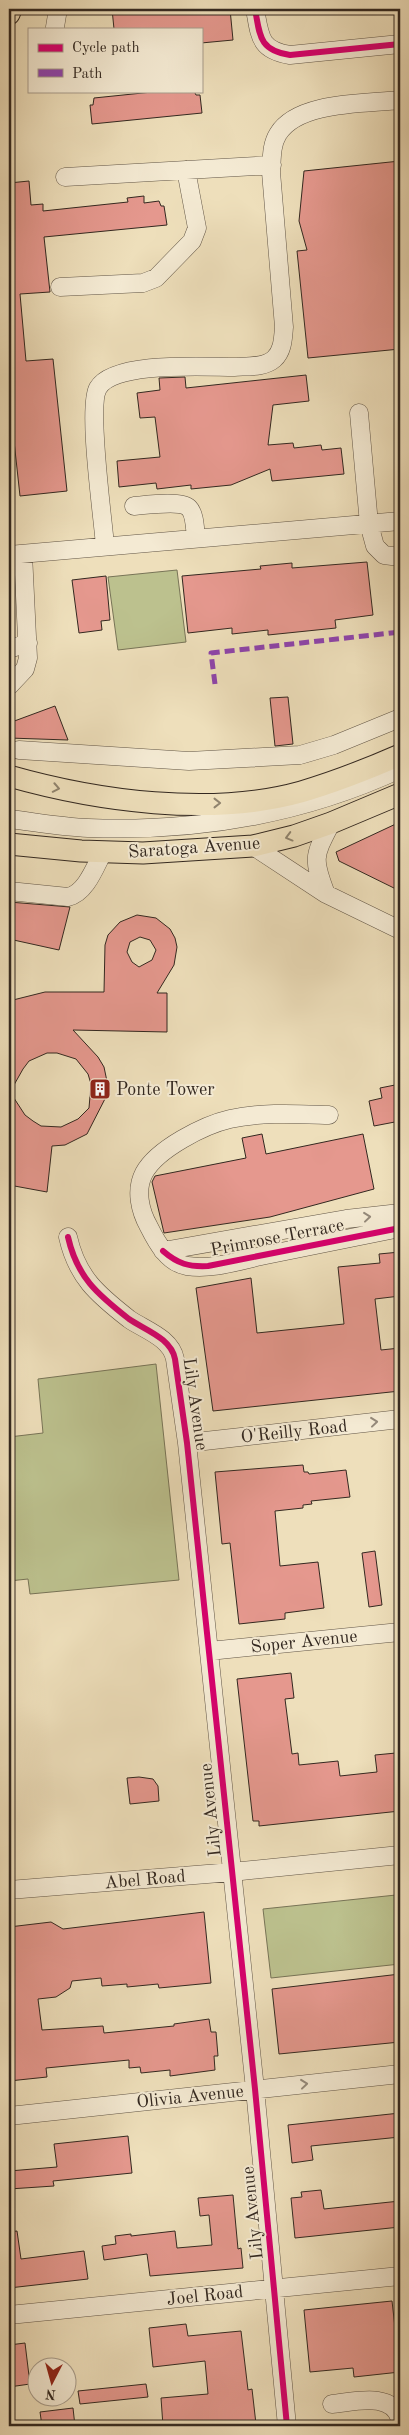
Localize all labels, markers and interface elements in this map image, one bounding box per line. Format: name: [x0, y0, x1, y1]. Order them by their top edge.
legend: [28, 28, 202, 92]
text: Cycle path: [72, 41, 140, 56]
text: Path: [72, 67, 102, 82]
one-way arrow: [52, 782, 60, 792]
one-way arrow: [214, 798, 222, 808]
one-way arrow: [286, 831, 294, 841]
street label: Saratoga Avenue: [127, 834, 261, 862]
building icon: Ponte Tower: [88, 1077, 112, 1101]
place label: Ponte Tower: [116, 1081, 215, 1099]
one-way arrow: [363, 1212, 371, 1223]
street label: Primrose Terrace: [209, 1216, 346, 1260]
street label: Lily Avenue: [180, 1357, 210, 1452]
street label: O'Reilly Road: [240, 1417, 348, 1447]
one-way arrow: [371, 1417, 379, 1428]
street label: Soper Avenue: [250, 1627, 358, 1657]
street label: Lily Avenue: [197, 1762, 225, 1857]
street label: Abel Road: [104, 1867, 186, 1893]
one-way arrow: [300, 2079, 308, 2090]
street label: Olivia Avenue: [136, 2082, 245, 2112]
street label: Lily Avenue: [239, 2165, 267, 2260]
street label: Joel Road: [166, 2283, 244, 2309]
north arrow: [28, 2358, 78, 2408]
text: N: [44, 2386, 57, 2401]

